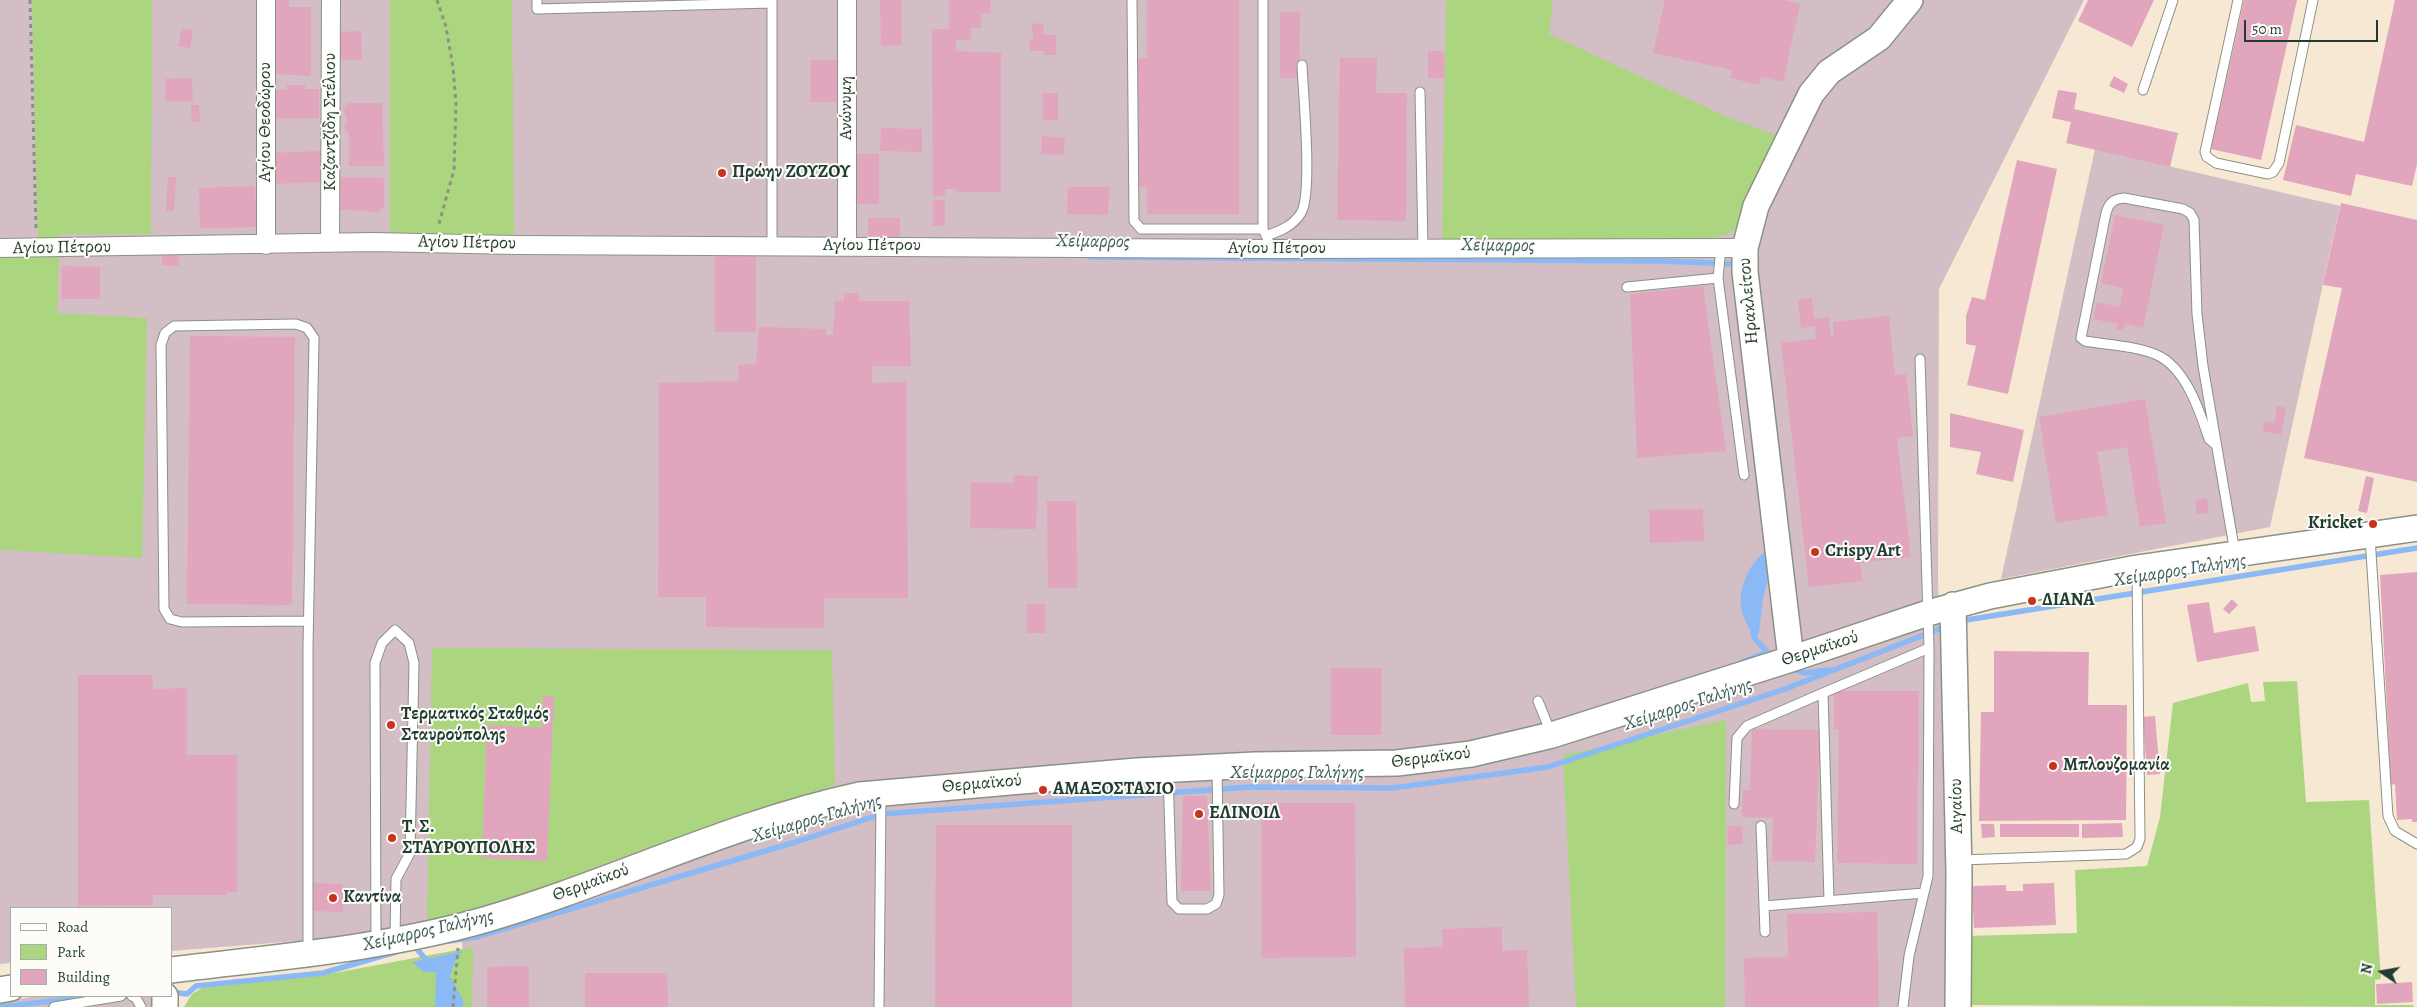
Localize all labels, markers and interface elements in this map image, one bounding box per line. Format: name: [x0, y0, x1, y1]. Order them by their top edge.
scale bar: [2247, 10, 2381, 42]
text: 50 m: [2252, 19, 2282, 39]
street label: Καζαντζίδη Στέλιου: [320, 53, 342, 191]
street label: Αγίου Θεοδώρου: [255, 62, 277, 182]
street label: Ανώνυμη: [836, 76, 858, 140]
place label: Πρώην ΖΟΥΖΟΥ: [732, 162, 850, 184]
marker: Πρώην ΖΟΥΖΟΥ: [716, 167, 728, 179]
water label: Χείμαρρος: [1056, 230, 1130, 254]
street label: Αγίου Πέτρου: [418, 231, 516, 255]
water label: Χείμαρρος: [1461, 234, 1535, 258]
street label: Αγίου Πέτρου: [823, 235, 921, 257]
street label: Αγίου Πέτρου: [13, 236, 111, 260]
street label: Αγίου Πέτρου: [1228, 238, 1326, 260]
street label: Ηρακλείτου: [1734, 257, 1764, 345]
place label: Kricket: [2308, 513, 2363, 535]
marker: Kricket: [2367, 518, 2379, 530]
place label: Crispy Art: [1825, 541, 1901, 563]
marker: Crispy Art: [1809, 546, 1821, 558]
water label: Χείμαρρος Γαλήνης: [2112, 549, 2248, 593]
place label: ΔΙΑΝΑ: [2042, 590, 2095, 612]
marker: ΔΙΑΝΑ: [2026, 595, 2038, 607]
street label: Θερμαϊκού: [1779, 626, 1861, 672]
water label: Χείμαρρος Γαλήνης: [1621, 674, 1755, 736]
place label: Τερματικός Σταθμός Σταυρούπολης: [401, 704, 549, 746]
marker: Τερματικός Σταθμός Σταυρούπολης: [385, 719, 397, 731]
street label: Θερμαϊκού: [1390, 742, 1472, 774]
place label: Μπλουζομανία: [2063, 755, 2170, 777]
marker: Μπλουζομανία: [2047, 760, 2059, 772]
water label: Χείμαρρος Γαλήνης: [1230, 762, 1364, 784]
street label: Θερμαϊκού: [941, 770, 1023, 798]
street label: Αιγαίου: [1946, 778, 1968, 834]
place label: ΑΜΑΞΟΣΤΑΣΙΟ: [1053, 779, 1174, 801]
marker: ΑΜΑΞΟΣΤΑΣΙΟ: [1037, 784, 1049, 796]
water label: Χείμαρρος Γαλήνης: [750, 790, 884, 848]
place label: ΕΛΙΝΟΙΛ: [1209, 803, 1280, 825]
marker: ΕΛΙΝΟΙΛ: [1193, 808, 1205, 820]
place label: Τ. Σ. ΣΤΑΥΡΟΥΠΟΛΗΣ: [402, 817, 536, 860]
marker: Τ. Σ. ΣΤΑΥΡΟΥΠΟΛΗΣ: [386, 832, 398, 844]
street label: Θερμαϊκού: [550, 859, 632, 907]
place label: Καντίνα: [343, 887, 401, 909]
marker: Καντίνα: [327, 892, 339, 904]
water label: Χείμαρρος Γαλήνης: [360, 905, 496, 957]
legend: [10, 907, 172, 997]
text: Road: [57, 917, 88, 937]
text: Park: [57, 942, 85, 962]
north arrow: [2357, 947, 2407, 997]
text: N: [2356, 962, 2377, 976]
text: Building: [57, 967, 110, 987]

